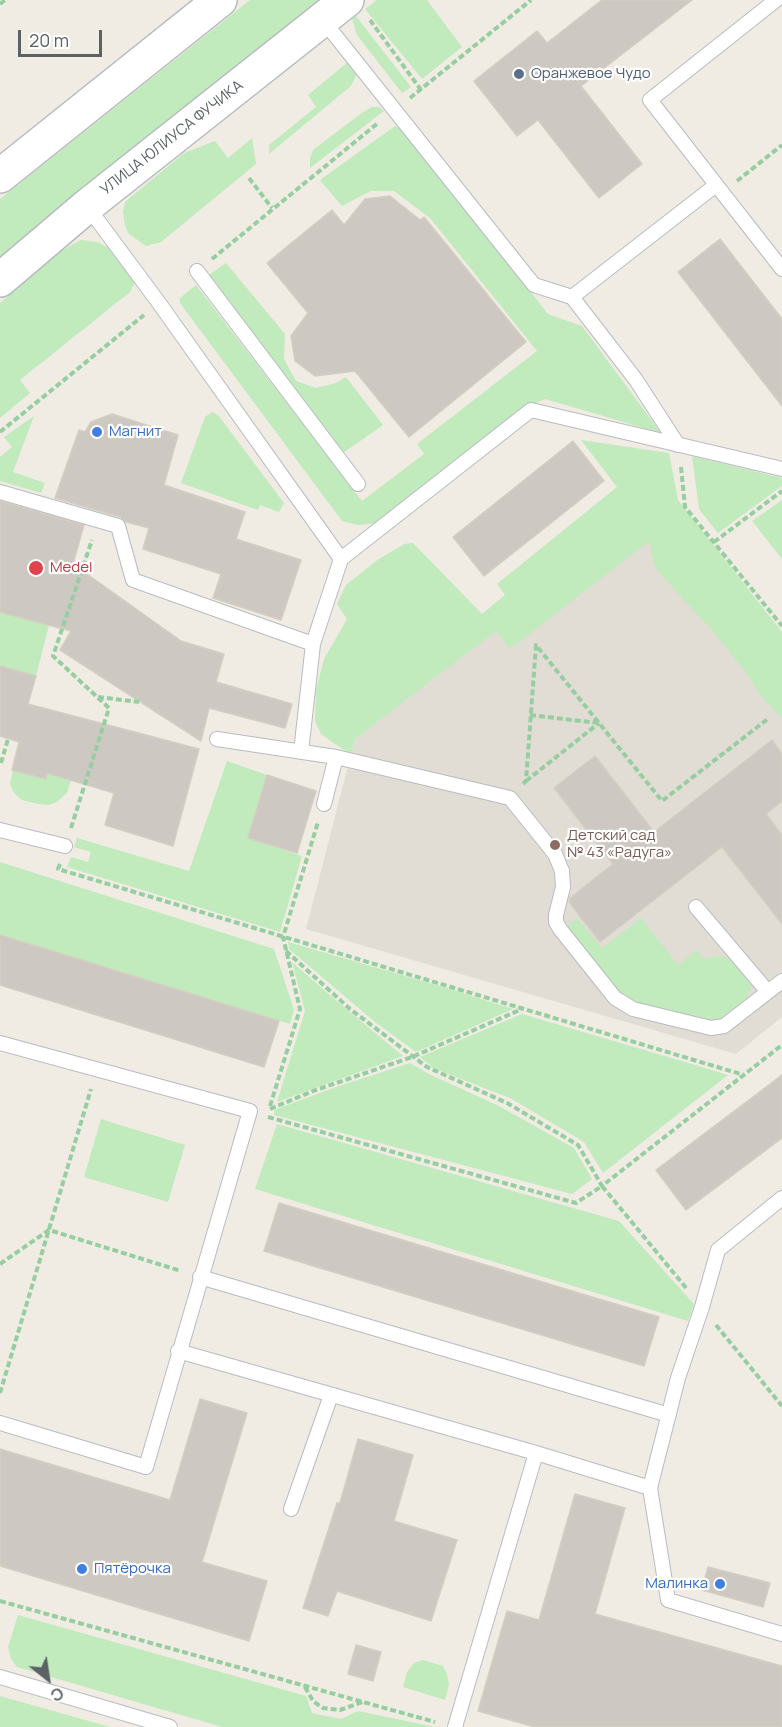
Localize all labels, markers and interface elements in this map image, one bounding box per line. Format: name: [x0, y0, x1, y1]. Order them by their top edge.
scale bar: [21, 18, 105, 56]
text: 20 m: [29, 28, 69, 52]
place label: Оранжевое Чудо: [531, 65, 651, 83]
marker: Оранжевое Чудо: [512, 67, 526, 81]
street label: УЛИЦА ЮЛИУСА ФУЧИКА: [97, 77, 247, 199]
place label: Магнит: [109, 423, 162, 441]
marker: Магнит: [90, 425, 104, 439]
marker: Medel: [27, 559, 45, 577]
place label: Medel: [50, 559, 93, 577]
place label: Детский сад № 43 «Радуга»: [567, 827, 672, 862]
marker: Детский сад № 43 «Радуга»: [548, 838, 562, 852]
place label: Пятёрочка: [94, 1560, 171, 1578]
marker: Пятёрочка: [75, 1562, 89, 1576]
place label: Малинка: [645, 1575, 708, 1593]
marker: Малинка: [713, 1577, 727, 1591]
north arrow: [18, 1649, 78, 1709]
text: С: [46, 1682, 68, 1707]

